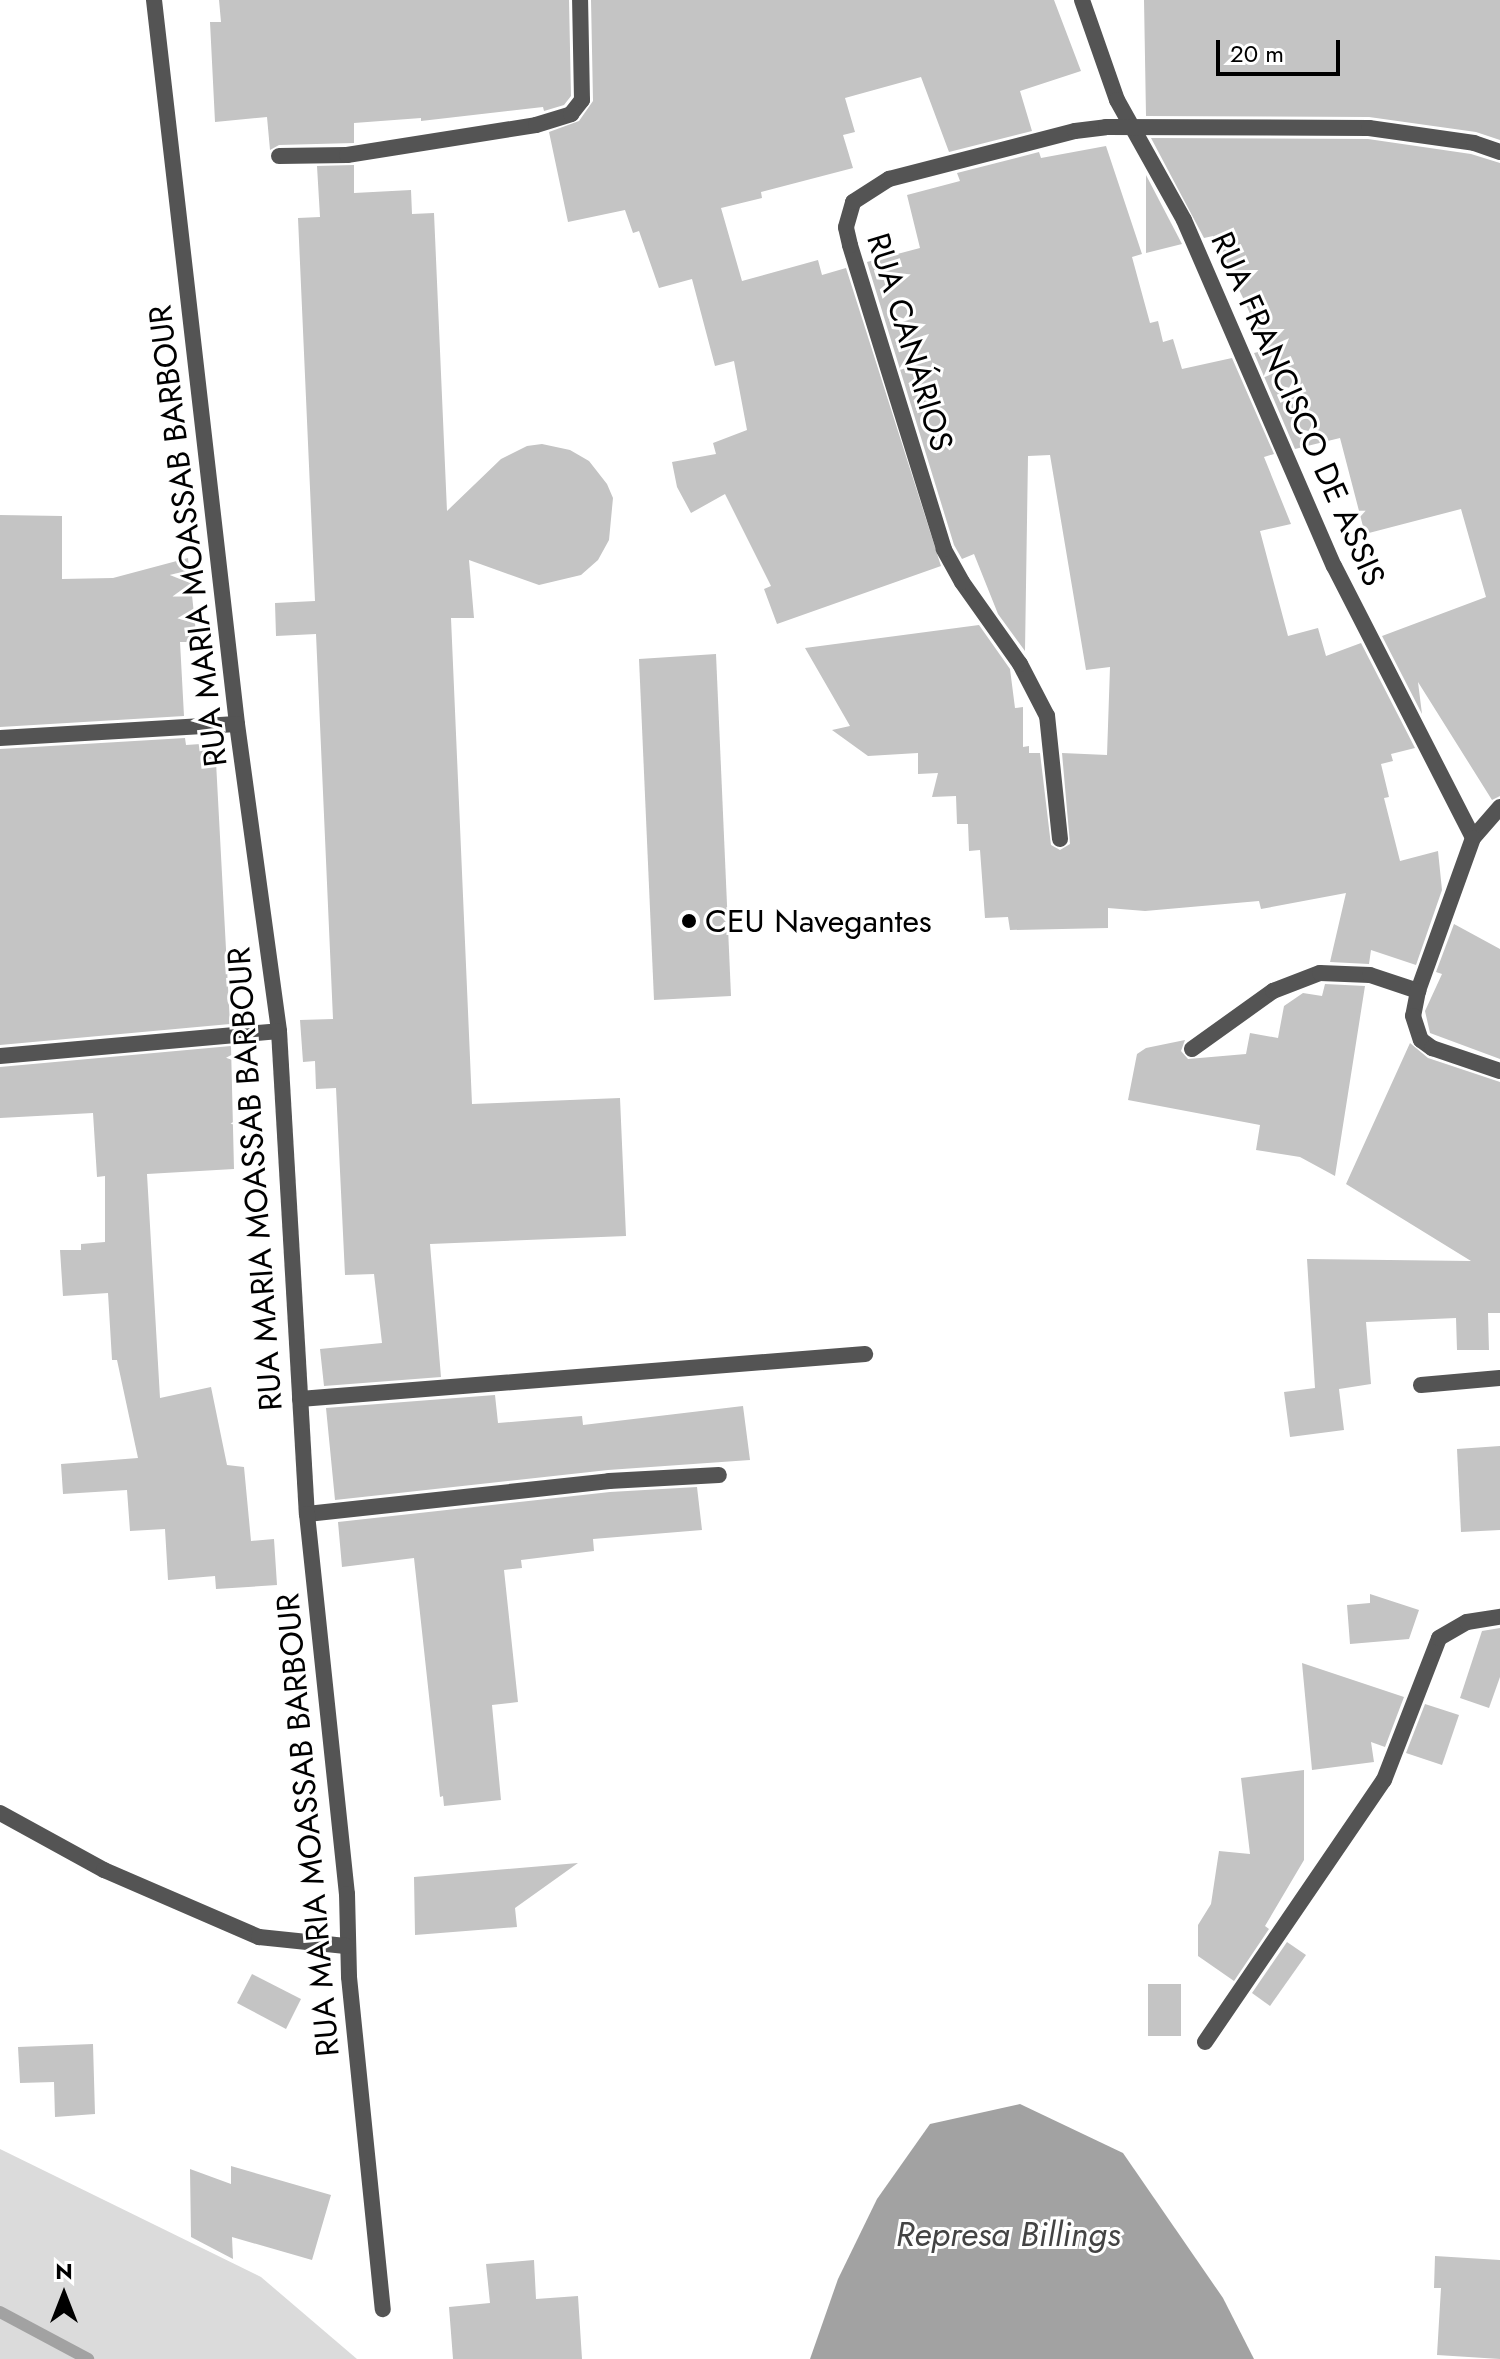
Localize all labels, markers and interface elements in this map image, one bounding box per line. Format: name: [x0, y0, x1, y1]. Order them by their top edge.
scale bar: [1220, 24, 1344, 74]
text: 20 m: [1230, 36, 1284, 71]
street label: RUA FRANCISCO DE ASSIS: [1203, 226, 1393, 592]
street label: RUA CANÁRIOS: [859, 228, 961, 456]
street label: RUA MARIA MOASSAB BARBOUR: [141, 303, 235, 769]
place label: CEU Navegantes: [705, 902, 932, 940]
marker: CEU Navegantes: [680, 912, 698, 930]
street label: RUA MARIA MOASSAB BARBOUR: [220, 946, 290, 1412]
street label: RUA MARIA MOASSAB BARBOUR: [269, 1592, 347, 2058]
water label: Represa Billings: [896, 2215, 1120, 2255]
north arrow: [24, 2255, 104, 2335]
text: N: [55, 2255, 73, 2287]

